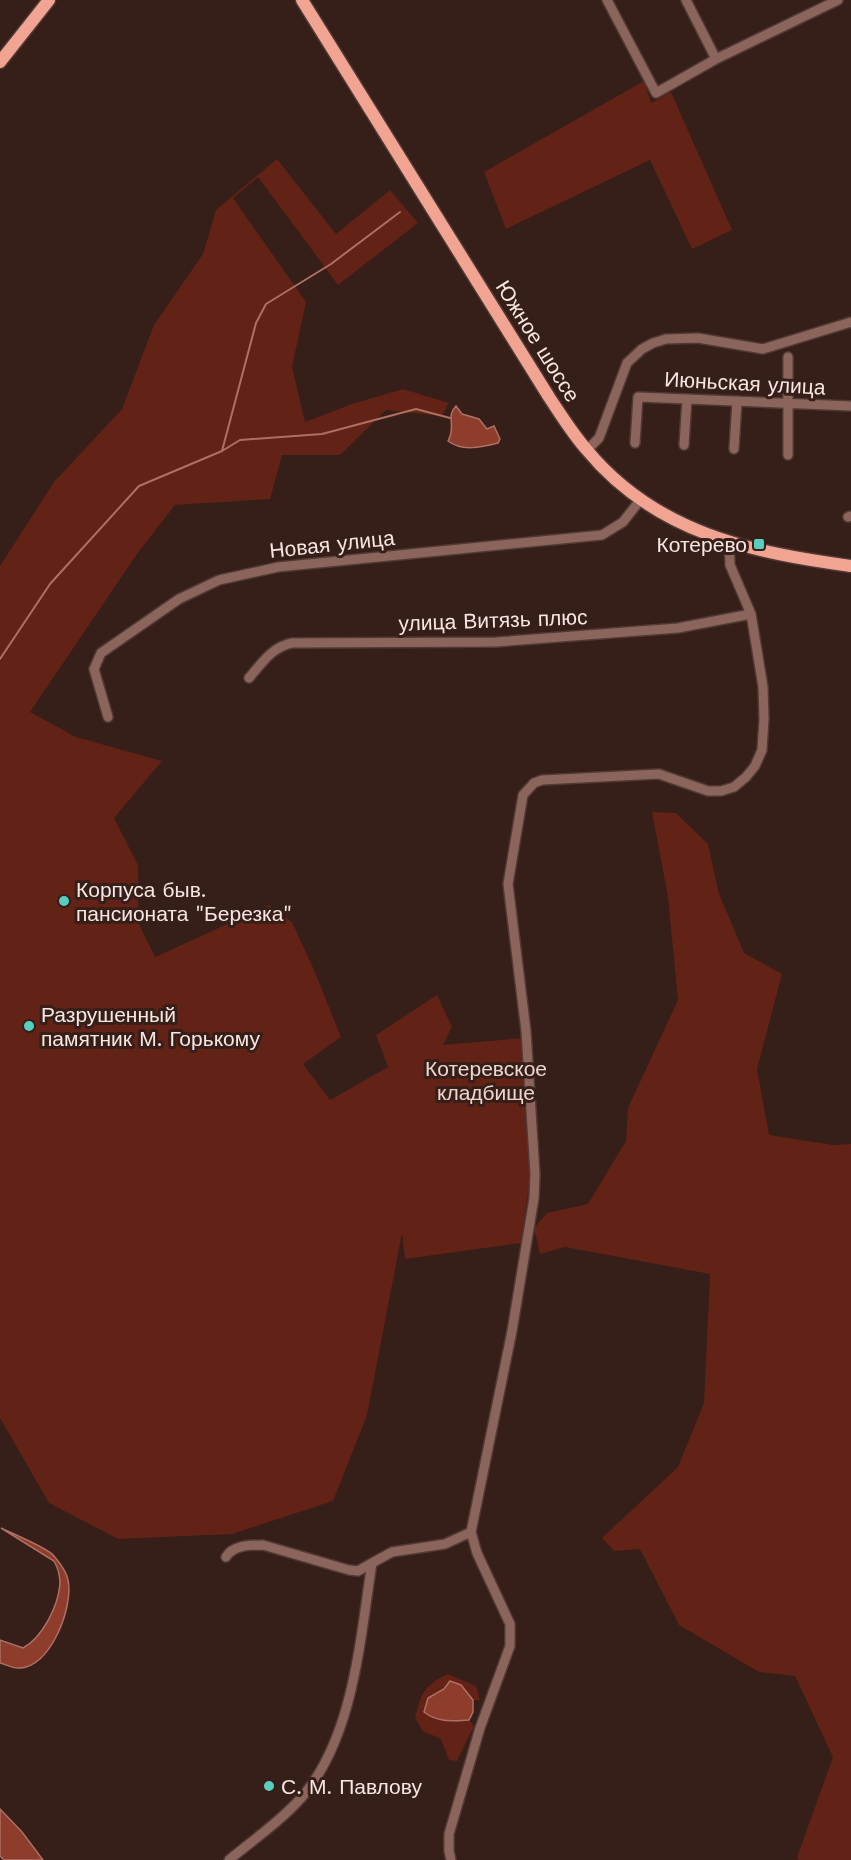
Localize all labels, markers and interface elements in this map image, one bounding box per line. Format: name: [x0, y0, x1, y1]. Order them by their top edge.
street label: Южное шоссе: [491, 276, 585, 406]
street label: Июньская улица: [664, 366, 827, 400]
street label: Новая улица: [268, 525, 396, 563]
place label: Котерево: [657, 532, 747, 557]
marker: Котерево: [752, 537, 766, 551]
street label: улица Витязь плюс: [398, 604, 588, 636]
place label: Корпуса быв. пансионата "Березка": [76, 877, 292, 926]
marker: Корпуса быв. пансионата "Березка": [57, 894, 71, 908]
place label: Разрушенный памятник М. Горькому: [41, 1002, 260, 1051]
marker: Разрушенный памятник М. Горькому: [22, 1019, 36, 1033]
park label: Котеревское кладбище: [425, 1056, 547, 1105]
place label: С. М. Павлову: [281, 1774, 422, 1799]
marker: С. М. Павлову: [262, 1779, 276, 1793]

